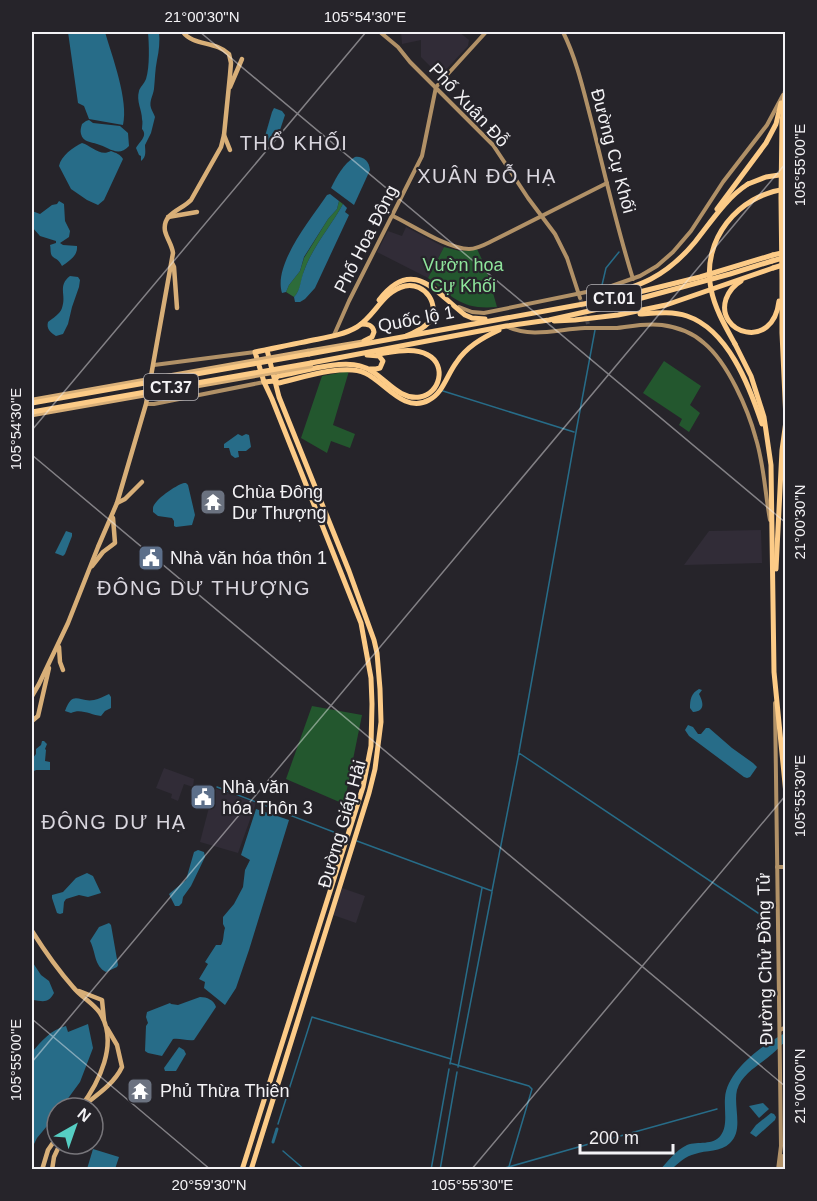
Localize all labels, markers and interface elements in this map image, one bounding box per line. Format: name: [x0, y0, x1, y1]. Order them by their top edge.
text: 21°00'30"N: [164, 8, 240, 25]
text: 105°54'30"E: [324, 8, 406, 25]
street label: Phố Xuân Đỗ: [425, 58, 514, 151]
street label: Đường Cự Khối: [587, 87, 639, 215]
text: 105°55'00"E: [791, 124, 808, 206]
district label: THỔ KHỐI: [240, 131, 348, 154]
district label: XUÂN ĐỖ HẠ: [417, 164, 557, 187]
street label: Phố Hoa Động: [330, 182, 402, 296]
park label: Vườn hoa Cự Khối: [423, 255, 504, 296]
road number: CT.01: [587, 285, 641, 311]
street label: Quốc lộ 1: [376, 302, 456, 336]
road number: CT.37: [144, 374, 198, 400]
text: 105°54'30"E: [7, 388, 24, 470]
place label: Chùa Đông Dư Thượng: [232, 482, 327, 523]
text: 21°00'30"N: [791, 484, 808, 560]
temple icon: Chùa Đông Dư Thượng: [198, 487, 228, 517]
public building icon: Nhà văn hóa thôn 1: [136, 543, 166, 573]
place label: Nhà văn hóa thôn 1: [170, 548, 327, 568]
district label: ĐÔNG DƯ THƯỢNG: [97, 577, 311, 599]
text: 105°55'30"E: [791, 755, 808, 837]
street label: Đường Giáp Hải: [314, 758, 370, 890]
place label: Nhà văn hóa Thôn 3: [222, 777, 313, 818]
public building icon: Nhà văn hóa Thôn 3: [188, 782, 218, 812]
district label: ĐÔNG DƯ HẠ: [41, 811, 187, 833]
street label: Đường Chử Đồng Tử: [753, 872, 777, 1046]
text: 105°55'00"E: [7, 1019, 24, 1101]
text: 21°00'00"N: [791, 1048, 808, 1124]
temple icon: Phủ Thừa Thiên: [125, 1076, 155, 1106]
place label: Phủ Thừa Thiên: [160, 1081, 289, 1101]
north arrow: [45, 1096, 105, 1156]
text: N: [74, 1105, 94, 1125]
scale bar: [580, 1117, 673, 1155]
text: 200 m: [589, 1128, 639, 1148]
text: 20°59'30"N: [171, 1176, 247, 1193]
text: 105°55'30"E: [431, 1176, 513, 1193]

